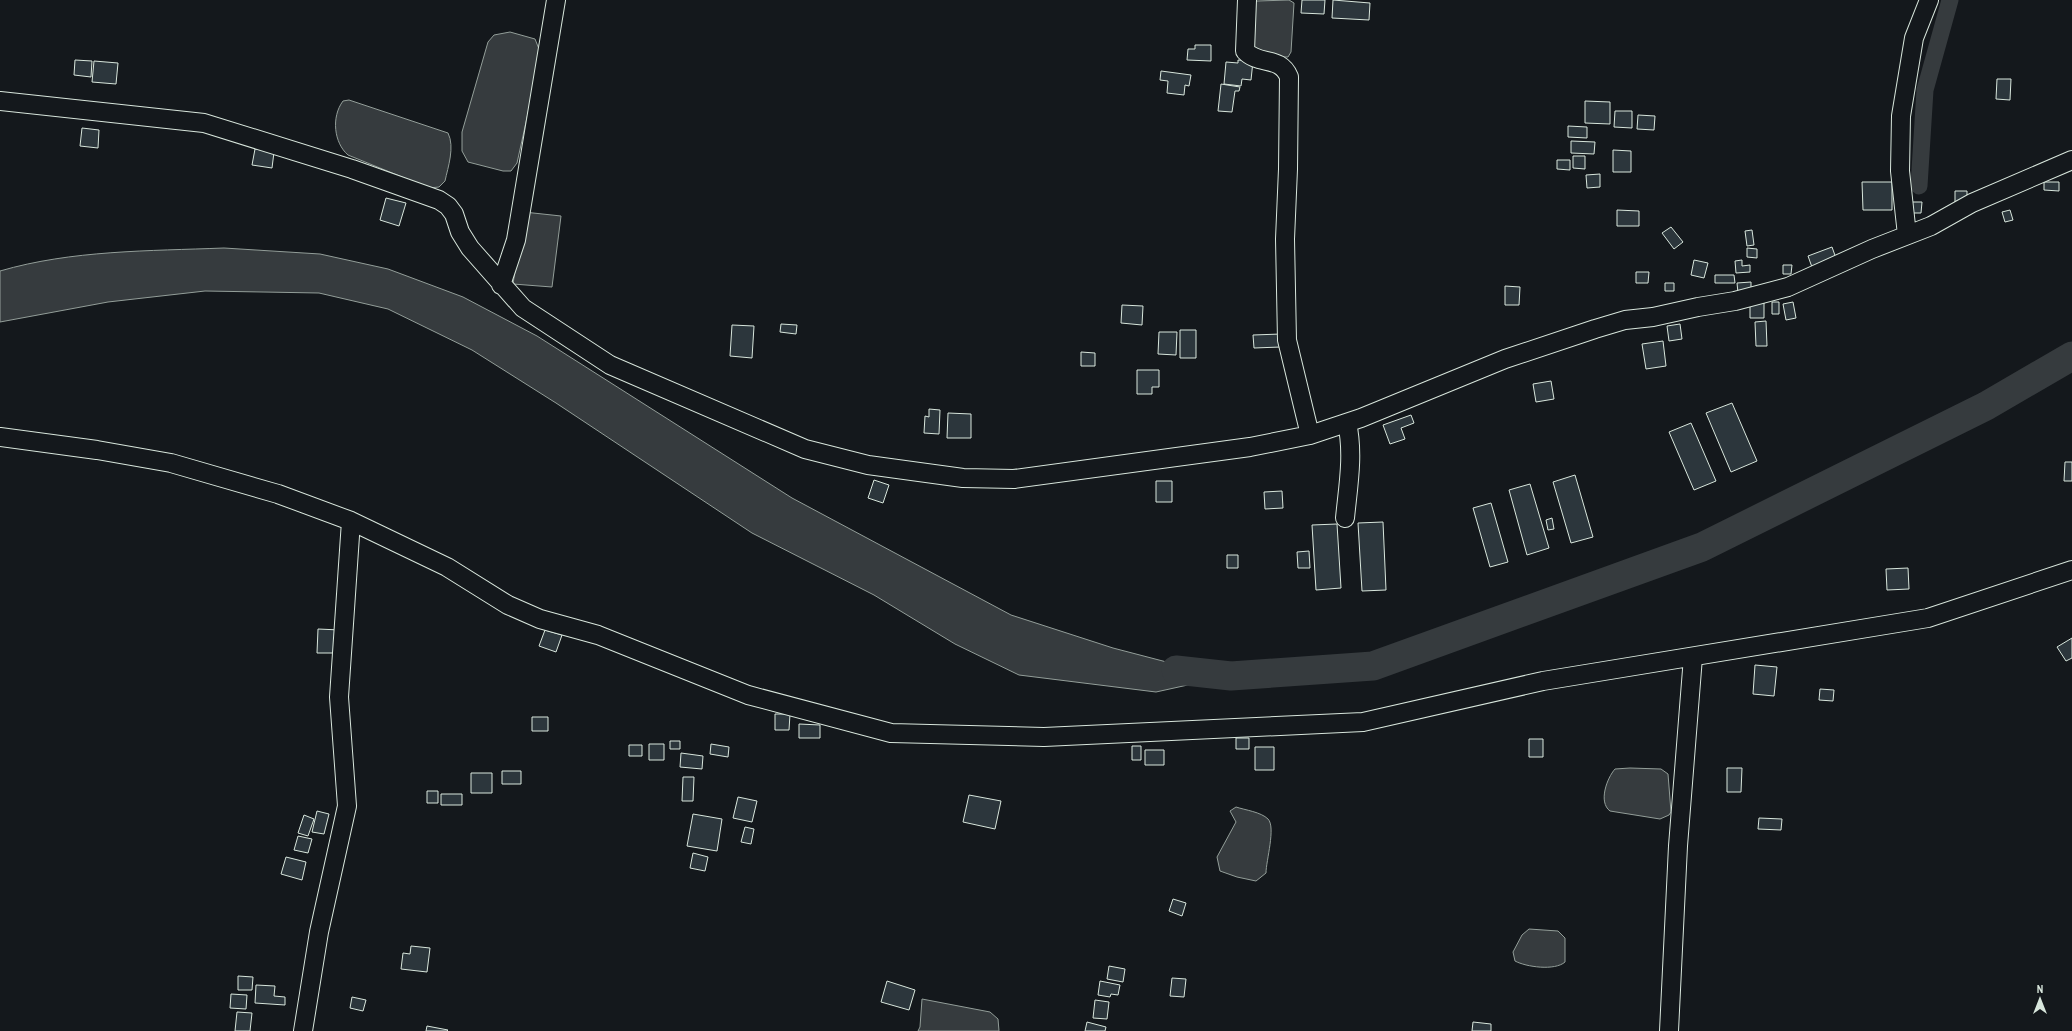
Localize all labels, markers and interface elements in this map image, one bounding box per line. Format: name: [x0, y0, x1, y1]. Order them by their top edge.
north arrow: [2020, 979, 2060, 1019]
text: N: [2037, 982, 2043, 996]

